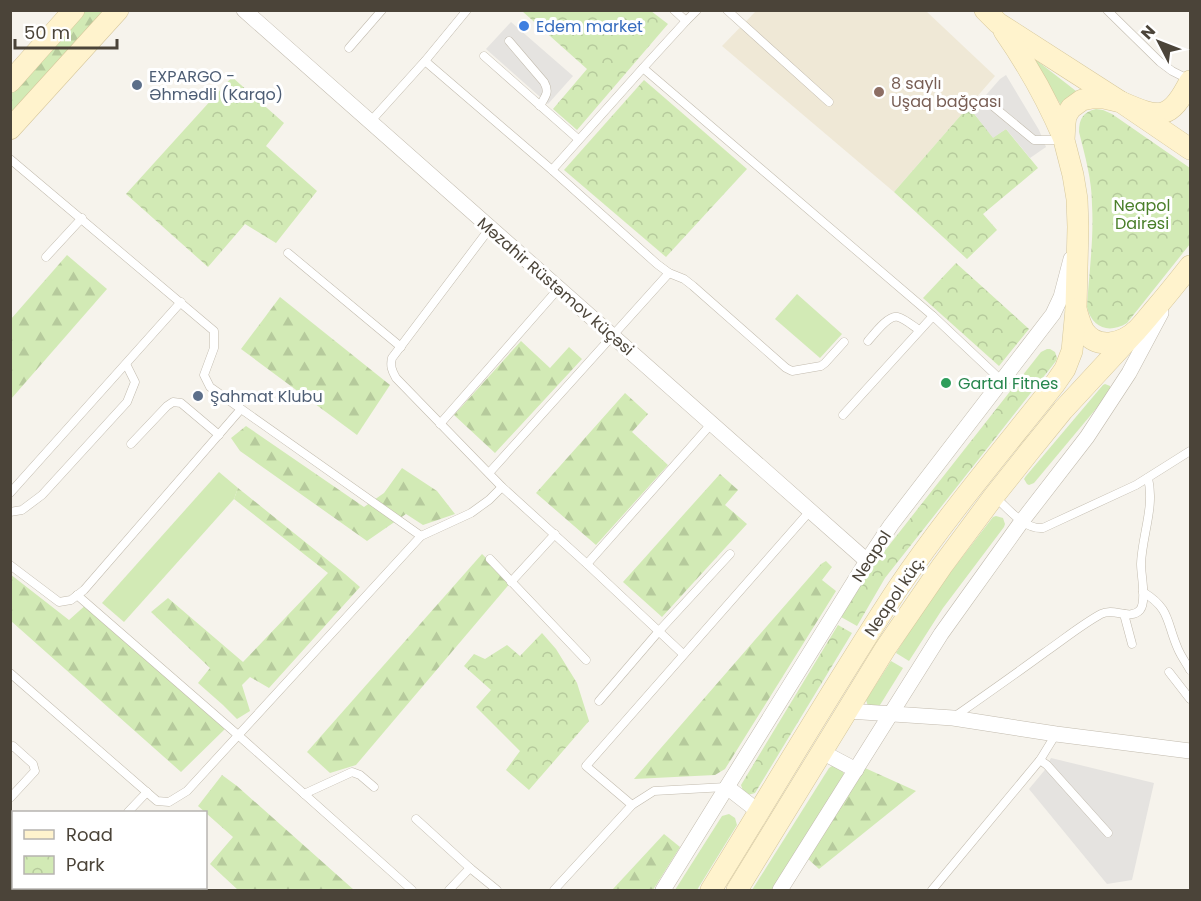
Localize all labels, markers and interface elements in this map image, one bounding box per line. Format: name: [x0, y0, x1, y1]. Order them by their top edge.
scale bar: [15, 12, 117, 50]
north arrow: [1129, 12, 1189, 72]
place label: Edem market: [536, 15, 643, 38]
marker: Edem market: [517, 19, 531, 33]
text: 50 m: [24, 20, 70, 45]
text: N: [1136, 20, 1161, 44]
place label: EXPARGO - Əhmədli (Karqo): [149, 65, 283, 106]
place label: 8 saylı Uşaq bağçası: [891, 72, 1001, 113]
marker: EXPARGO - Əhmədli (Karqo): [130, 78, 144, 92]
marker: 8 saylı Uşaq bağçası: [872, 85, 886, 99]
park label: Neapol Dairəsi: [1114, 194, 1170, 235]
street label: Məzahir Rüstəmov küçəsi: [472, 212, 639, 361]
place label: Gartal Fitnes: [958, 372, 1058, 395]
marker: Gartal Fitnes: [939, 376, 953, 390]
place label: Şahmat Klubu: [210, 385, 323, 408]
marker: Şahmat Klubu: [191, 389, 205, 403]
street label: Neapol: [846, 526, 897, 586]
street label: Neapol küç.: [859, 551, 930, 641]
legend: [12, 811, 207, 889]
text: Road: [66, 822, 113, 847]
text: Park: [66, 852, 105, 877]

